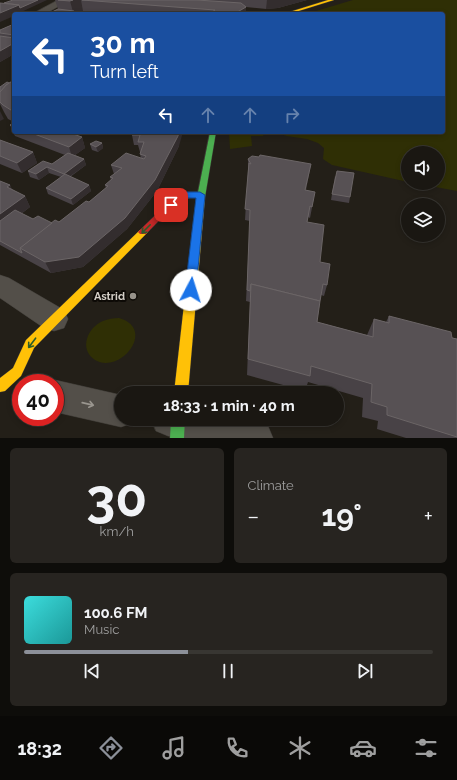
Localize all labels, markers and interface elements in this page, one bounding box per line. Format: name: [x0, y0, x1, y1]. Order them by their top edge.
text: 30 m: [90, 27, 156, 60]
icon: left: [24, 28, 76, 80]
text: Turn left: [90, 61, 159, 82]
icon: left: [155, 104, 177, 126]
icon: ahead: [197, 104, 219, 126]
icon: ahead: [239, 104, 261, 126]
icon: right: [281, 104, 303, 126]
map controls: [401, 146, 445, 242]
button: sound: [401, 146, 445, 190]
pin: [154, 188, 188, 222]
icon: arrive: [160, 194, 182, 216]
button: layers: [401, 198, 445, 242]
one-way arrow: [141, 224, 151, 234]
position arrow: [170, 269, 212, 311]
place label: Astrid: [94, 290, 125, 303]
marker: Astrid: [128, 291, 138, 301]
one-way arrow: [28, 338, 36, 349]
speed limit sign: 40: [12, 374, 64, 426]
text: 18:33 · 1 min · 40 m: [163, 397, 295, 415]
one-way arrow: [81, 400, 94, 408]
text: 30: [86, 467, 147, 528]
text: Climate: [248, 478, 294, 493]
text: 19°: [322, 498, 362, 533]
text: −: [248, 503, 259, 529]
text: +: [424, 503, 433, 529]
text: km/h: [100, 524, 134, 539]
text: 100.6 FM: [84, 604, 148, 622]
text: Music: [84, 622, 119, 637]
icon: previous: [81, 660, 103, 682]
icon: pause: [217, 660, 239, 682]
icon: next: [354, 660, 376, 682]
icon: directions: [97, 734, 125, 762]
icon: music: [160, 734, 188, 762]
icon: phone: [223, 734, 251, 762]
icon: climate: [286, 734, 314, 762]
icon: car: [349, 734, 377, 762]
icon: filters: [412, 734, 440, 762]
text: 18:32: [17, 738, 62, 759]

